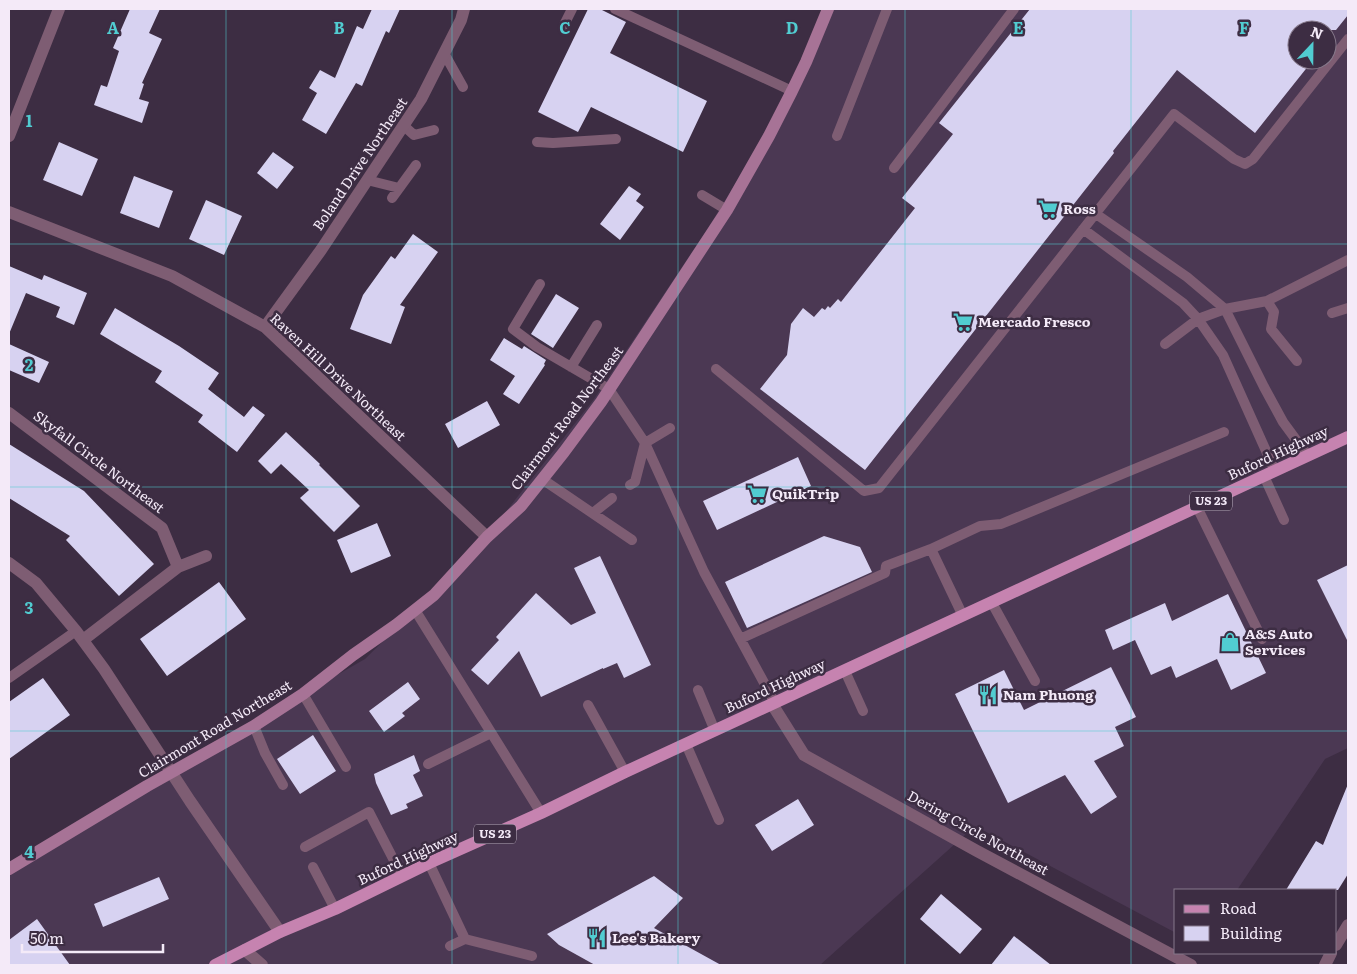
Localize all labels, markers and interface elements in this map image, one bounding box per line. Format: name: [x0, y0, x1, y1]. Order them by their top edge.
text: A: [107, 15, 119, 39]
text: B: [333, 15, 345, 39]
text: C: [559, 15, 571, 39]
text: D: [786, 15, 798, 39]
text: E: [1013, 15, 1024, 39]
text: F: [1239, 15, 1249, 39]
north arrow: [1287, 20, 1337, 70]
text: N: [1308, 21, 1327, 44]
street label: Boland Drive Northeast: [307, 93, 411, 234]
text: 1: [26, 108, 33, 132]
supermarket icon: Ross: [1037, 198, 1059, 220]
place label: Ross: [1063, 198, 1096, 218]
street label: Raven Hill Drive Northeast: [266, 308, 411, 445]
supermarket icon: Mercado Fresco: [952, 311, 974, 333]
place label: Mercado Fresco: [978, 311, 1091, 331]
street label: Clairmont Road Northeast: [505, 341, 627, 494]
text: 2: [25, 352, 34, 376]
street label: Skyfall Circle Northeast: [30, 405, 170, 517]
street label: Buford Highway: [1224, 420, 1332, 484]
supermarket icon: QuikTrip: [746, 483, 768, 505]
place label: QuikTrip: [772, 483, 839, 503]
road number: US 23: [1190, 492, 1232, 511]
text: 3: [25, 595, 34, 619]
place label: A&S Auto Services: [1245, 623, 1313, 659]
shop icon: A&S Auto Services: [1219, 631, 1241, 653]
street label: Buford Highway: [721, 653, 829, 717]
street label: Clairmont Road Northeast: [134, 674, 295, 782]
restaurant icon: Nam Phuong: [977, 684, 999, 706]
place label: Nam Phuong: [1003, 684, 1094, 704]
street label: Dering Circle Northeast: [904, 785, 1053, 879]
road number: US 23: [474, 824, 516, 844]
street label: Buford Highway: [354, 825, 462, 889]
text: 4: [24, 839, 34, 863]
legend: [1174, 889, 1337, 954]
text: Road: [1220, 896, 1256, 919]
text: Building: [1220, 921, 1282, 944]
scale bar: [22, 922, 164, 954]
text: 50 m: [30, 926, 64, 949]
restaurant icon: Lee's Bakery: [586, 927, 608, 949]
place label: Lee's Bakery: [612, 927, 701, 947]

